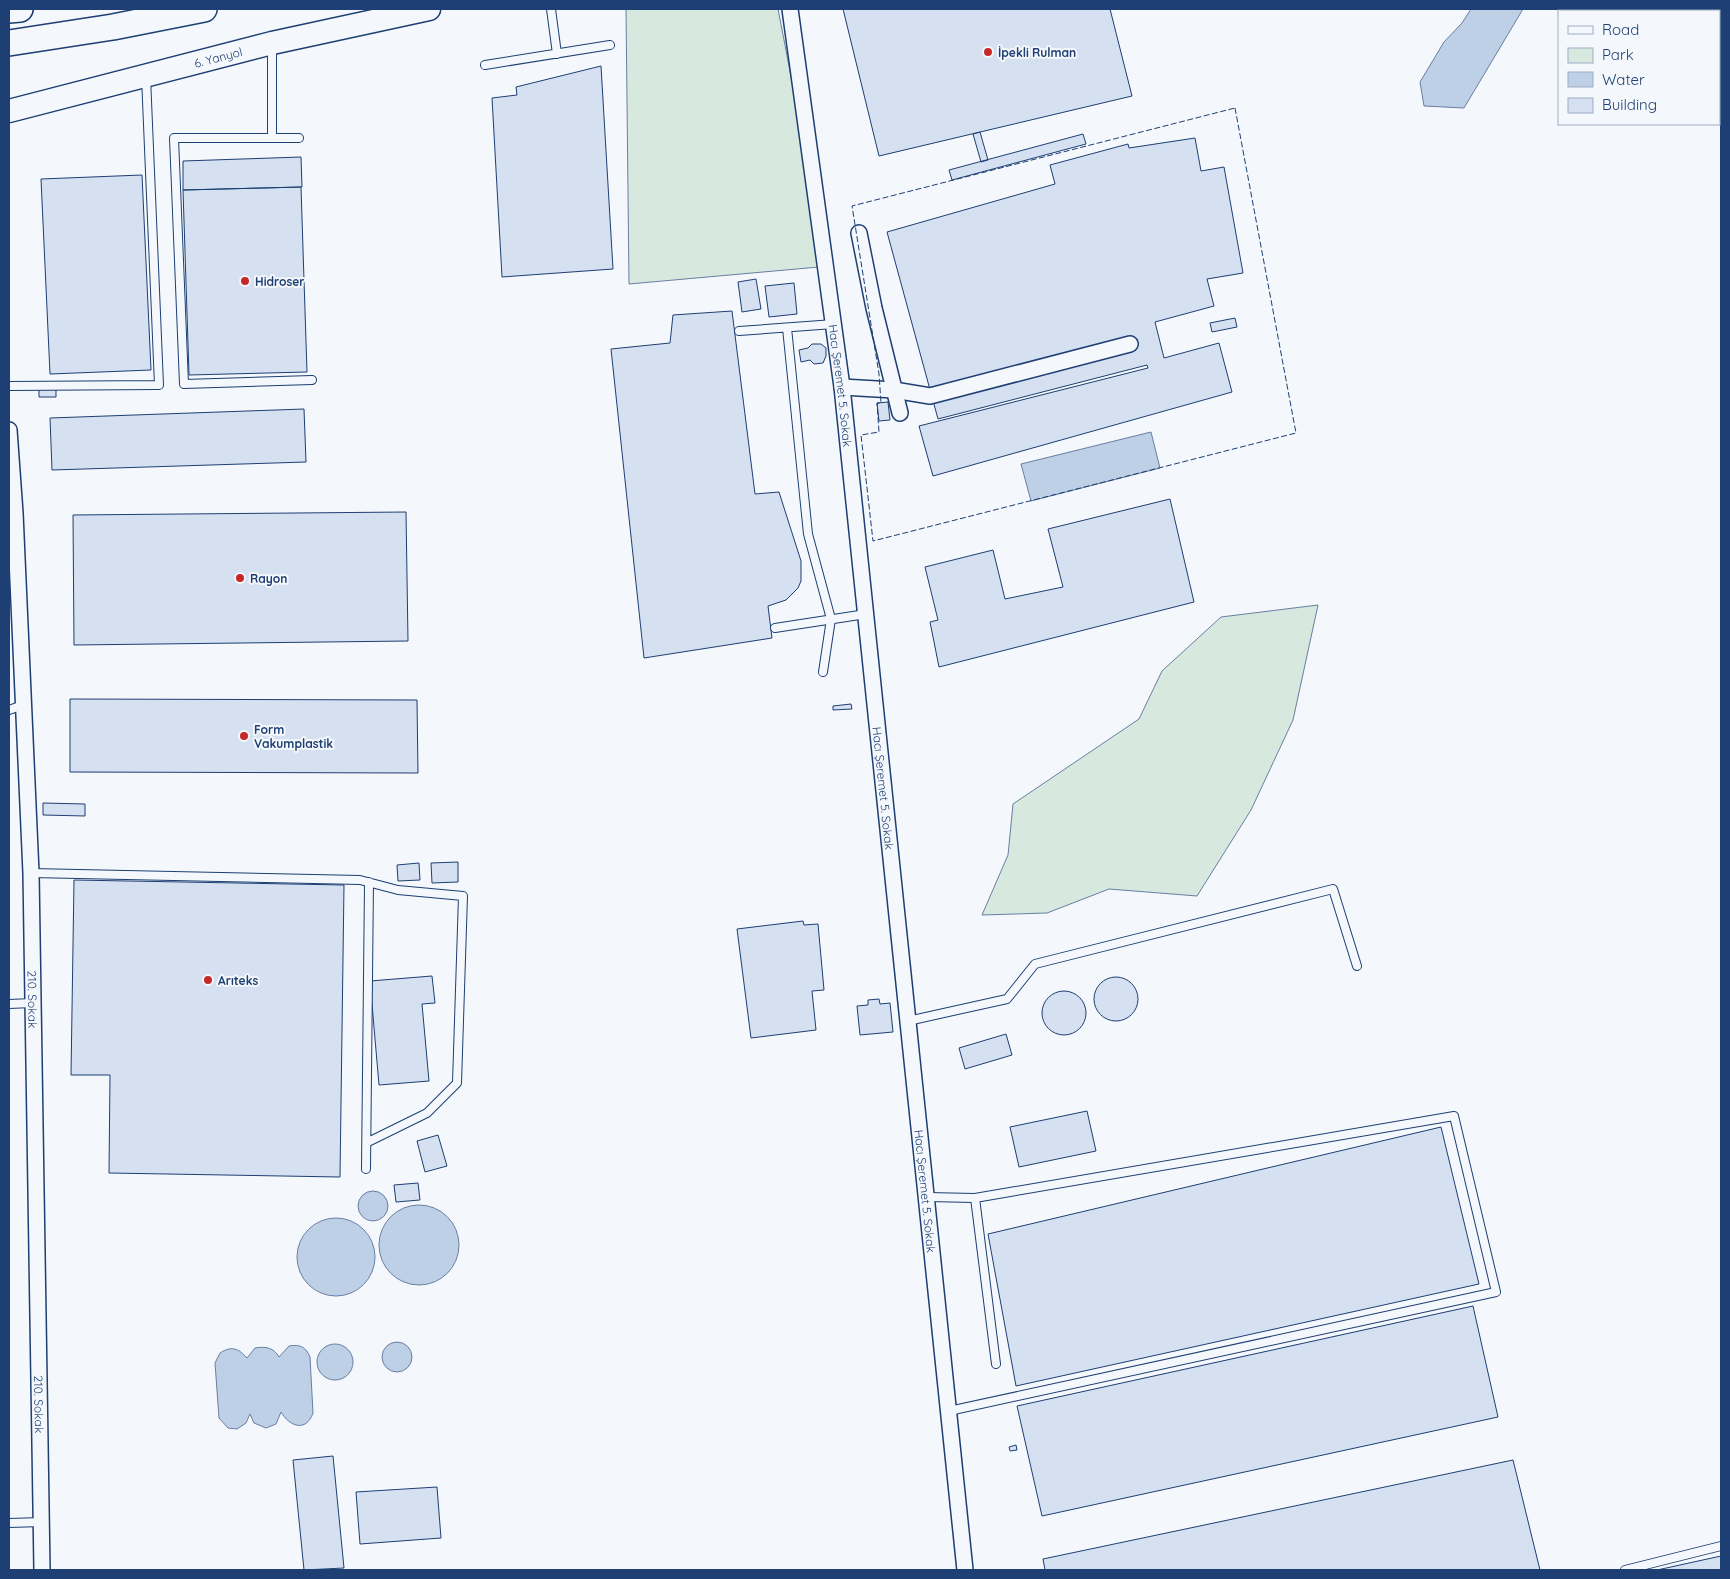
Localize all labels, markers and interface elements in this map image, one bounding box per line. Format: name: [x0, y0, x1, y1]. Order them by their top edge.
legend: [1558, 10, 1720, 125]
text: Road: [1602, 20, 1639, 39]
street label: 6. Yanyol: [192, 44, 244, 70]
place label: İpekli Rulman: [998, 45, 1076, 60]
text: Park: [1602, 45, 1634, 64]
marker: İpekli Rulman: [982, 46, 994, 58]
text: Water: [1602, 70, 1645, 89]
text: Building: [1602, 95, 1657, 114]
place label: Hidroser: [255, 274, 305, 289]
marker: Hidroser: [239, 275, 251, 287]
street label: Hacı Şeremet 5. Sokak: [826, 323, 856, 448]
place label: Rayon: [250, 571, 287, 586]
marker: Rayon: [234, 572, 246, 584]
place label: Form Vakumplastik: [254, 722, 333, 751]
street label: Hacı Şeremet 5. Sokak: [870, 726, 898, 851]
marker: Form Vakumplastik: [238, 730, 250, 742]
street label: 210. Sokak: [25, 970, 41, 1028]
place label: Arıteks: [218, 973, 258, 988]
marker: Arıteks: [202, 974, 214, 986]
street label: Hacı Şeremet 5. Sokak: [912, 1129, 939, 1253]
street label: 210. Sokak: [31, 1375, 47, 1433]

